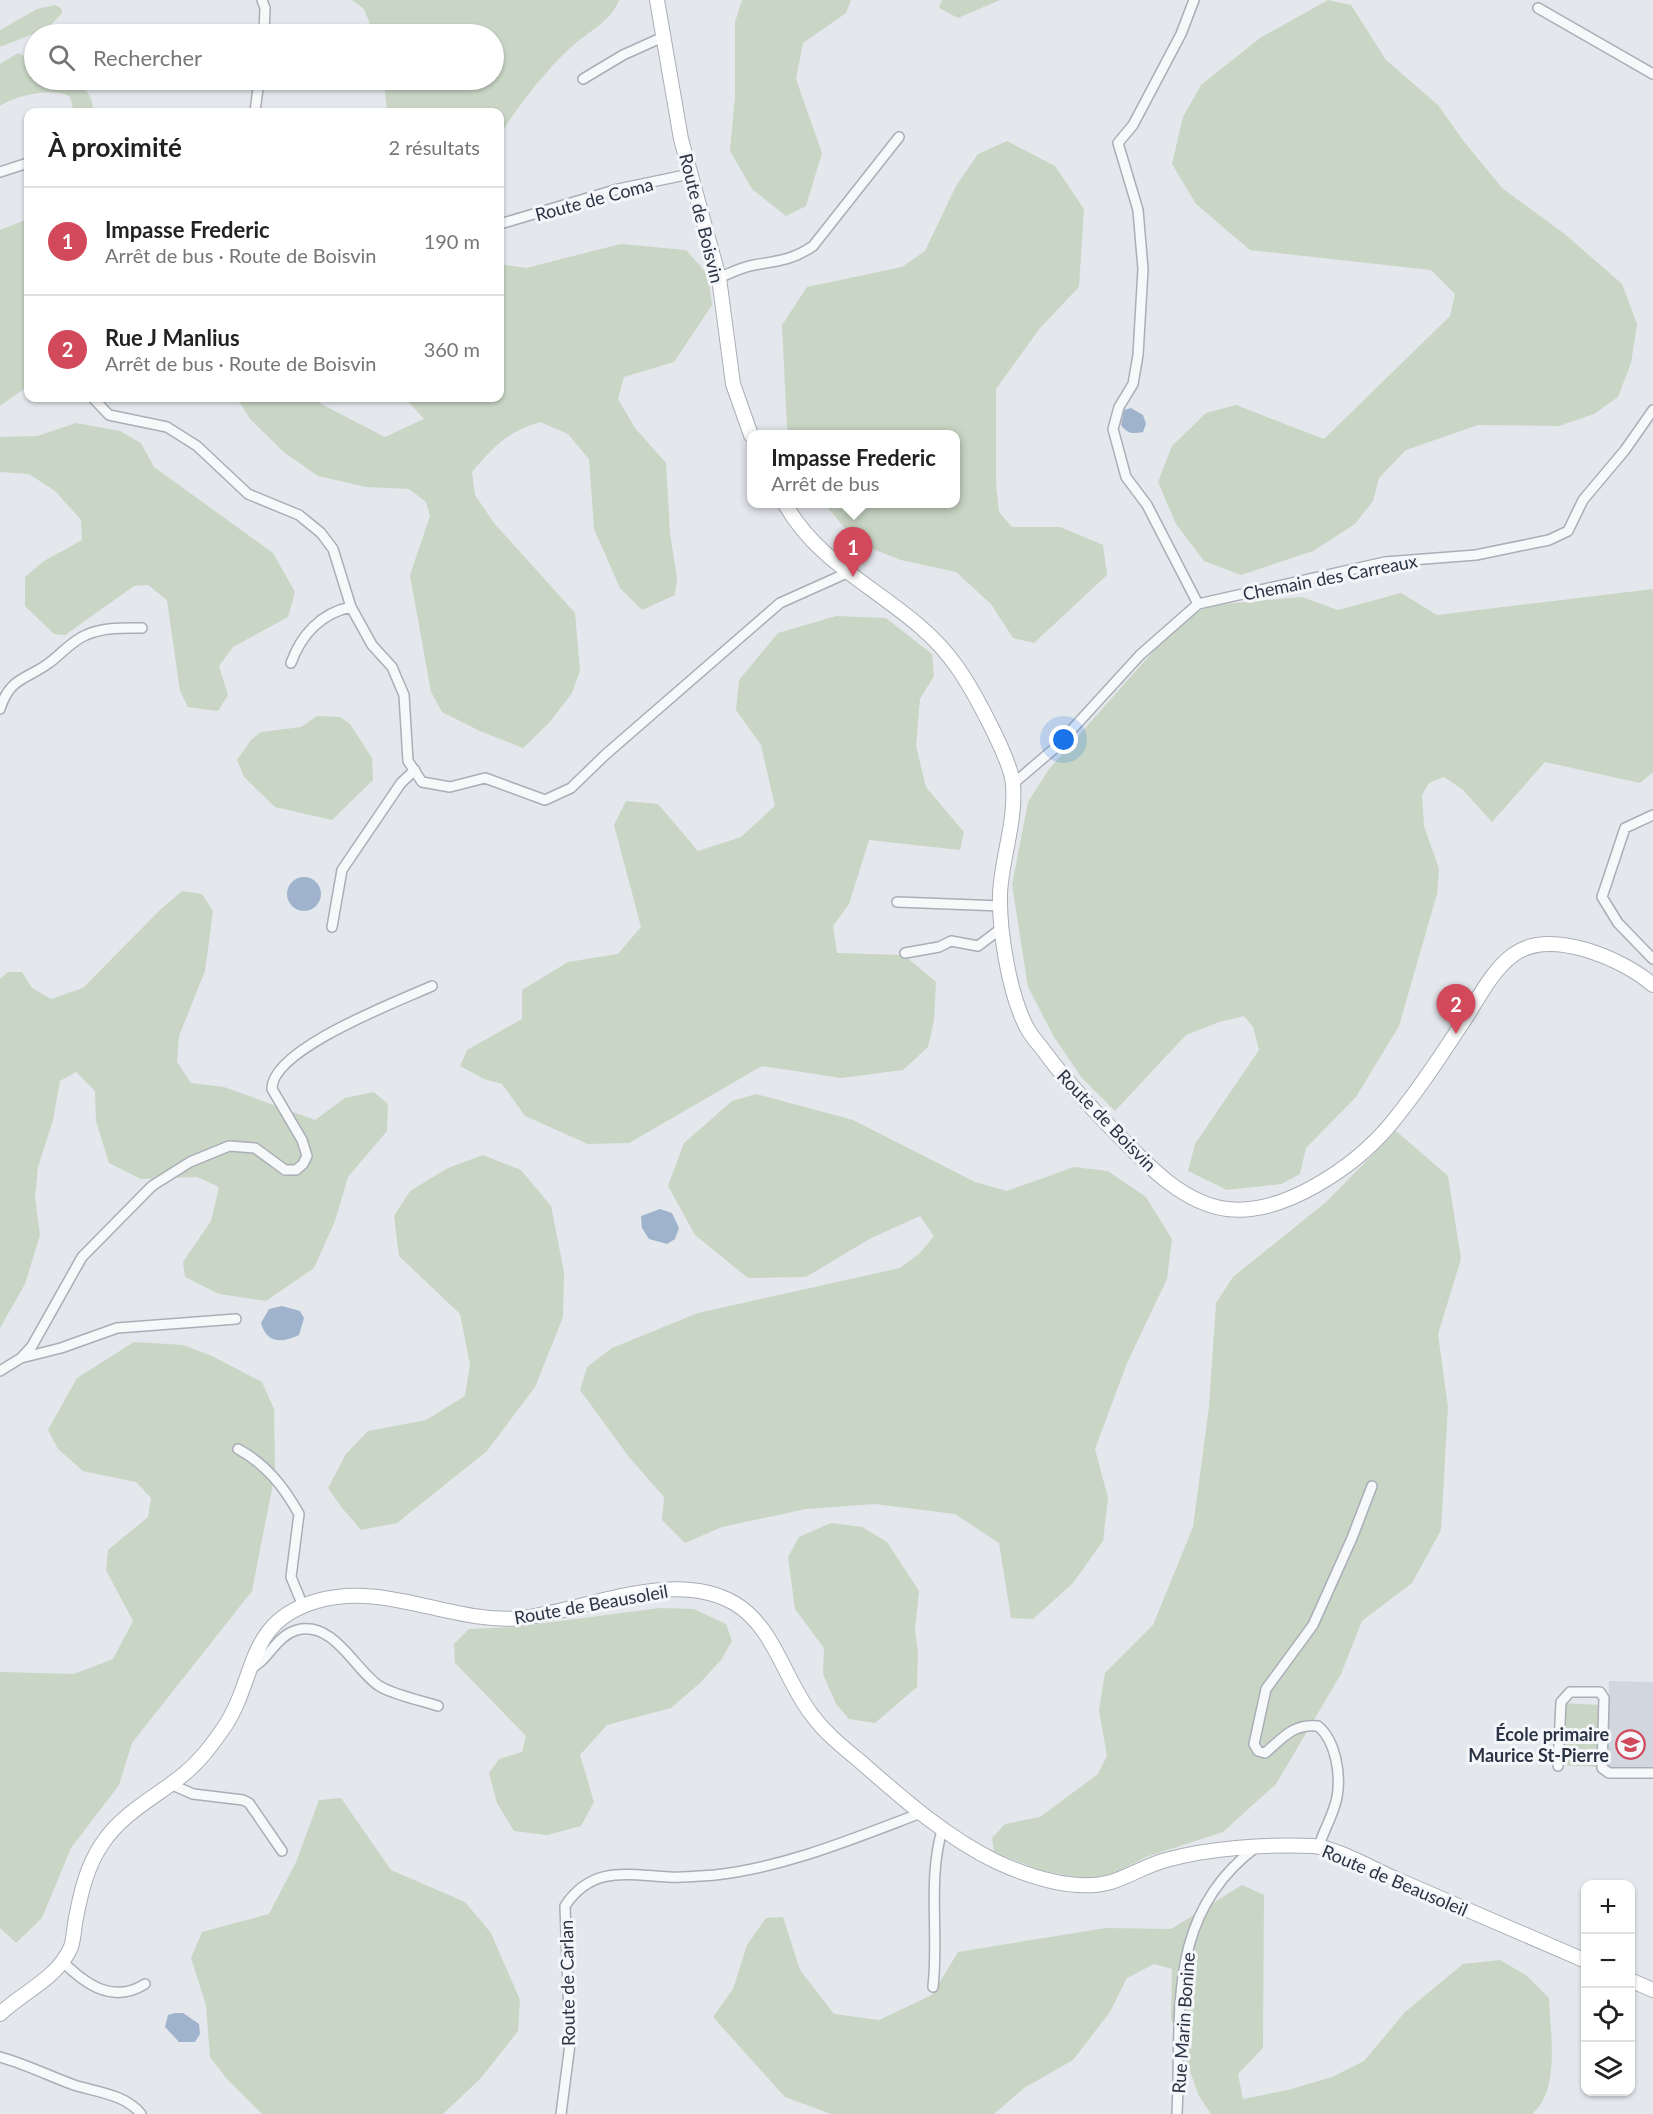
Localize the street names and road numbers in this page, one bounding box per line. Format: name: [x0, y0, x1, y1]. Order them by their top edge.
street label: Route de Boisvin: [675, 151, 729, 285]
street label: Route de Coma: [532, 173, 656, 225]
street label: Chemain des Carreaux: [1241, 549, 1419, 605]
street label: Route de Boisvin: [1053, 1065, 1161, 1175]
street label: Route de Beausoleil: [512, 1580, 670, 1628]
street label: Route de Beausoleil: [1319, 1839, 1471, 1921]
street label: Route de Carlan: [555, 1920, 579, 2046]
street label: Rue Marin Bonine: [1167, 1952, 1199, 2094]

